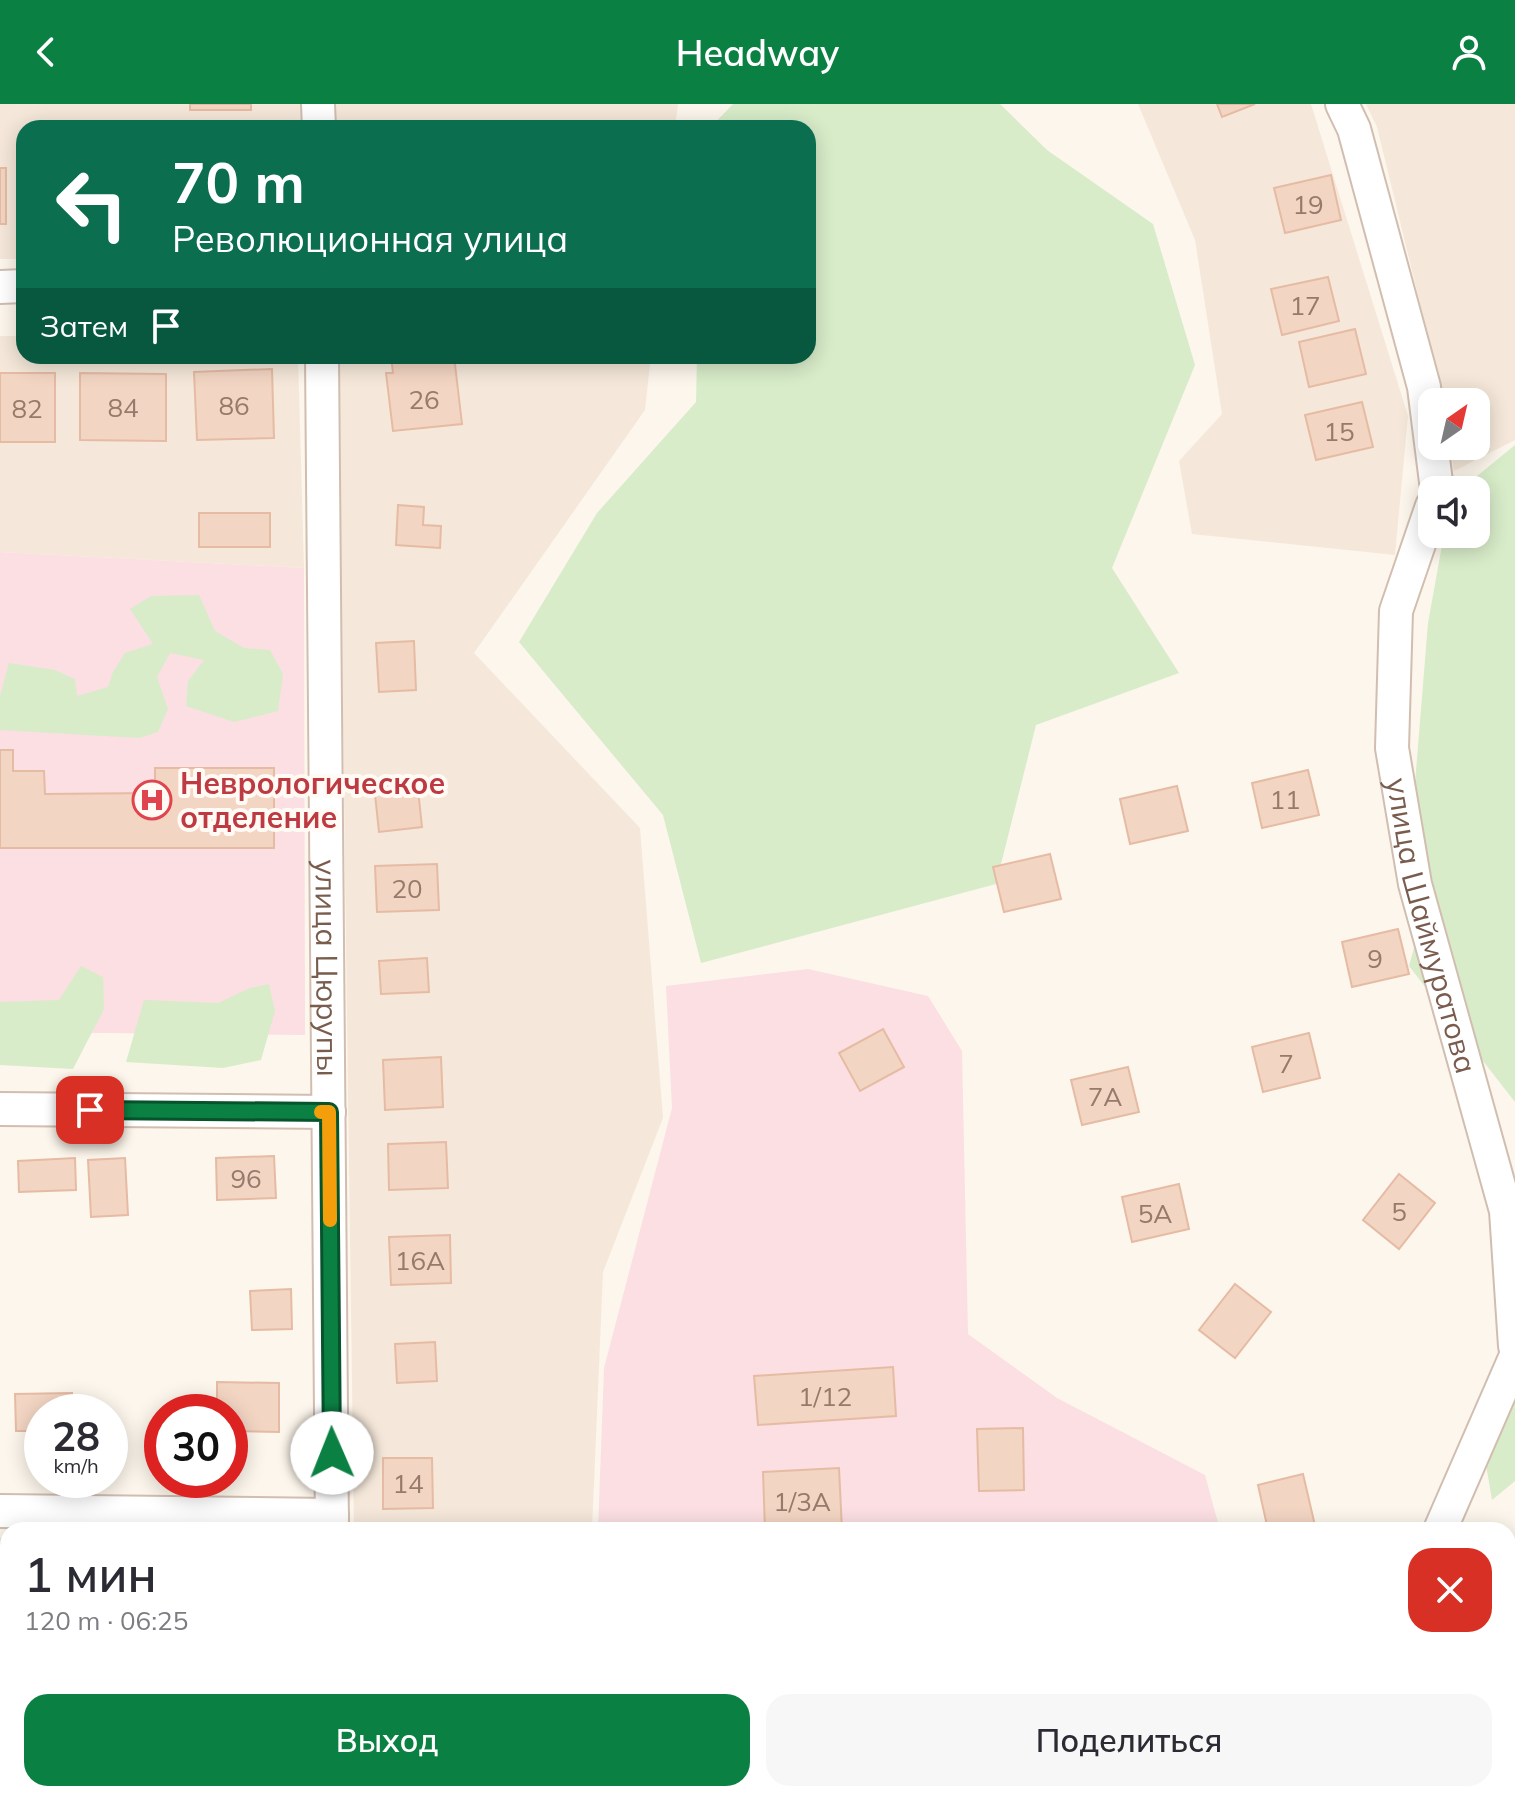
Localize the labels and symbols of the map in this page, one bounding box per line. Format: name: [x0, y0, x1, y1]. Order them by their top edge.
house number: 19: [1292, 188, 1324, 221]
house number: 17: [1289, 289, 1321, 322]
house number: 26: [408, 383, 440, 416]
north arrow: [1418, 388, 1490, 460]
house number: 86: [218, 389, 250, 422]
house number: 84: [107, 391, 139, 424]
house number: 82: [11, 392, 43, 425]
house number: 15: [1323, 415, 1355, 448]
place label: Неврологическое отделение: [180, 764, 445, 836]
street label: улица Шаймуратова: [1378, 775, 1486, 1078]
hospital icon: Неврологическое отделение: [131, 779, 173, 821]
house number: 11: [1269, 783, 1301, 816]
street label: улица Цюрупы: [307, 859, 347, 1077]
house number: 20: [391, 872, 423, 905]
house number: 9: [1367, 942, 1383, 975]
house number: 7: [1278, 1047, 1294, 1080]
pin: [56, 1076, 124, 1144]
house number: 7А: [1088, 1080, 1122, 1113]
house number: 96: [230, 1162, 262, 1195]
house number: 5: [1391, 1195, 1407, 1228]
house number: 5А: [1138, 1197, 1172, 1230]
house number: 16А: [395, 1244, 445, 1277]
house number: 1/12: [798, 1380, 852, 1413]
speed limit sign: 30: [144, 1394, 248, 1498]
position arrow: [290, 1411, 374, 1495]
house number: 14: [392, 1467, 424, 1500]
house number: 1/3А: [773, 1485, 831, 1518]

